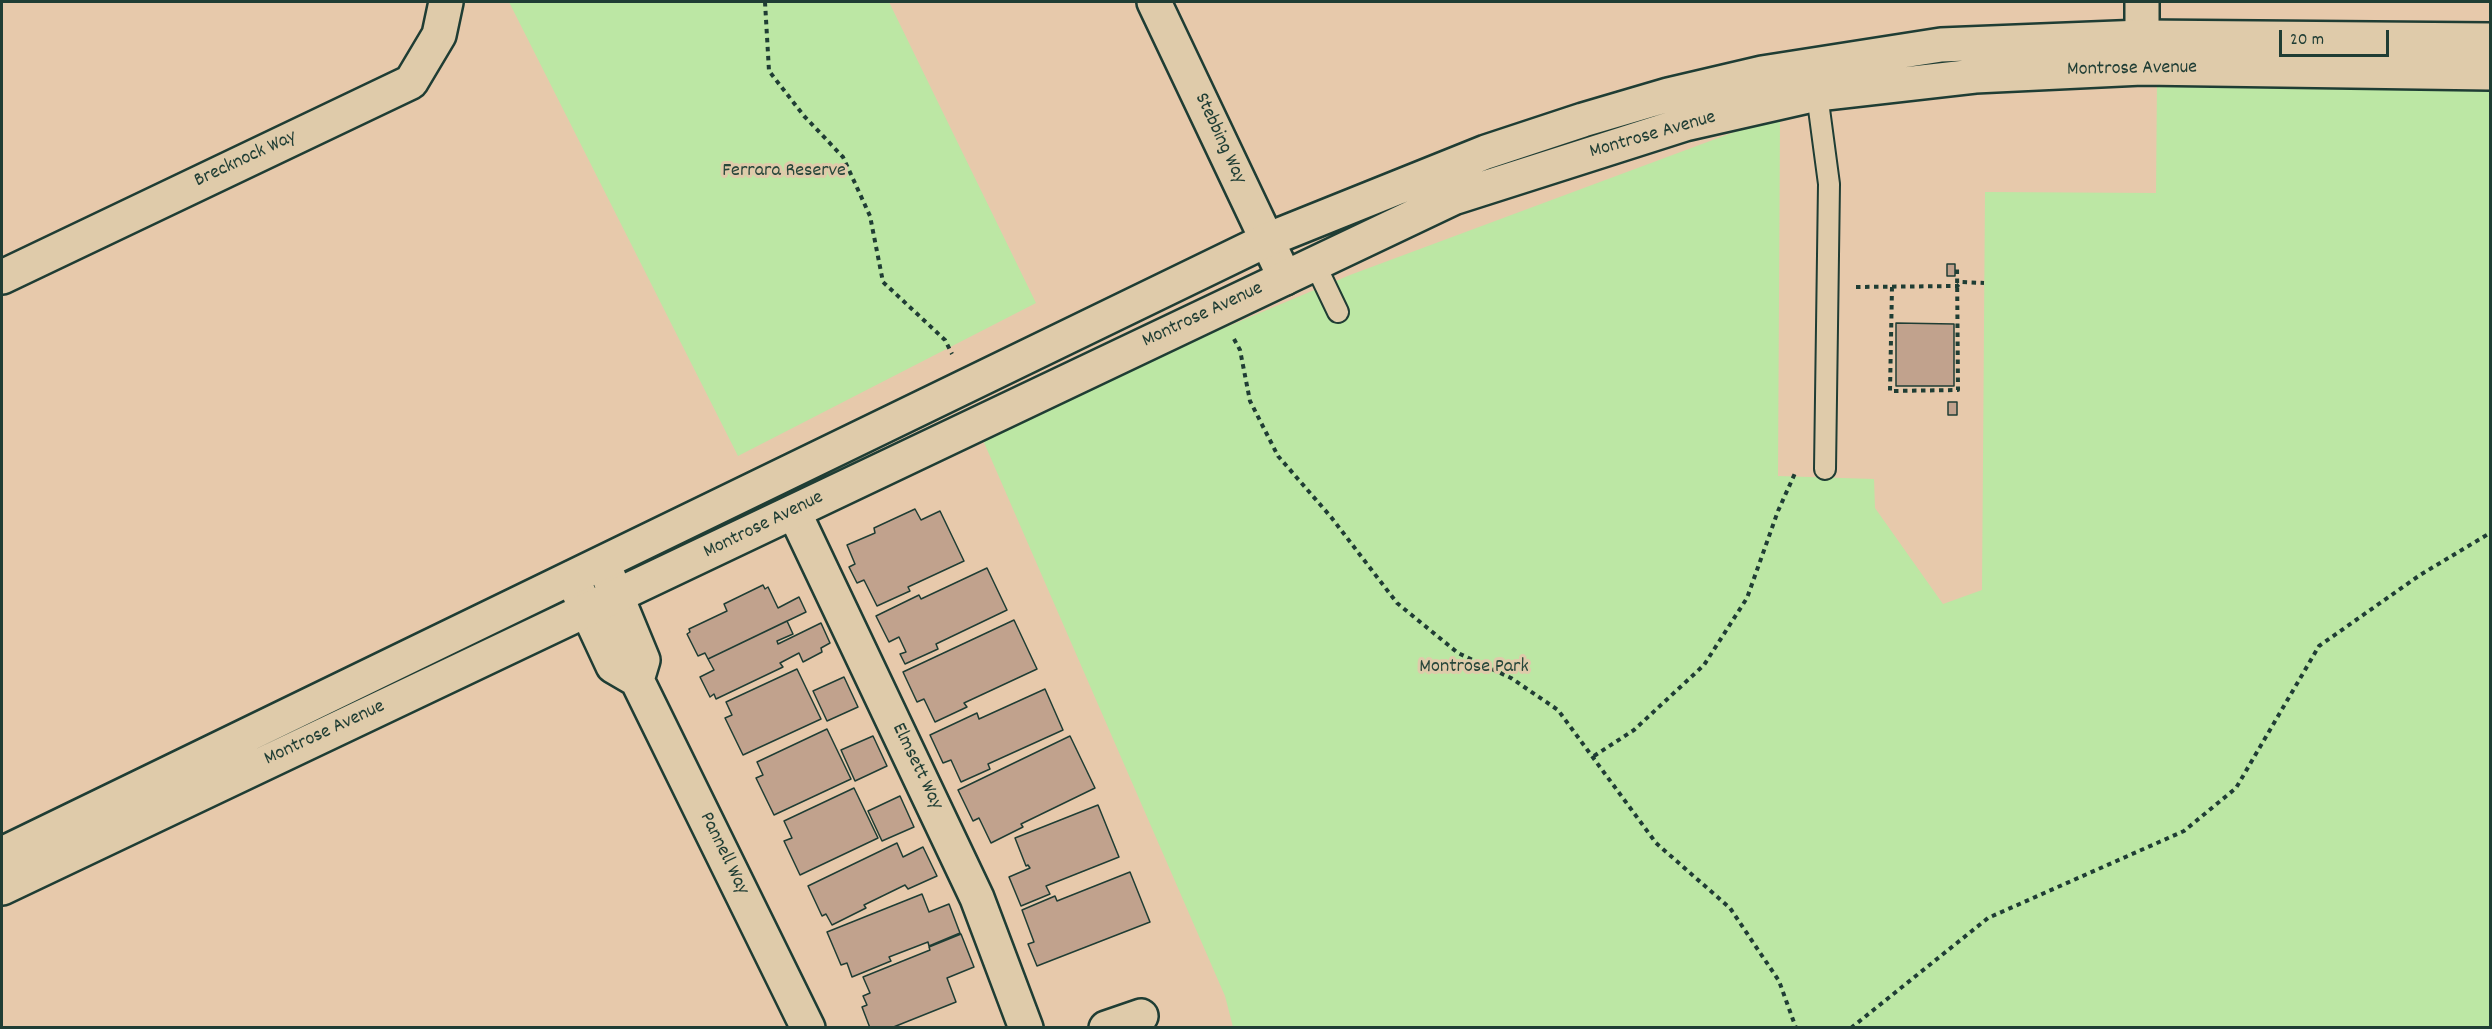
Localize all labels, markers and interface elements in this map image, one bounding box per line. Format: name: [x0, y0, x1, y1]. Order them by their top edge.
scale bar: [2282, 18, 2392, 56]
text: 20 m: [2290, 28, 2324, 53]
street label: Montrose Avenue: [2067, 57, 2197, 83]
street label: Stebbing Way: [1188, 90, 1250, 188]
street label: Montrose Avenue: [1587, 107, 1719, 165]
street label: Brecknock Way: [191, 126, 301, 194]
park label: Ferrara Reserve: [722, 160, 846, 184]
street label: Montrose Avenue: [1139, 278, 1267, 354]
street label: Montrose Avenue: [700, 487, 828, 565]
park label: Montrose Park: [1419, 656, 1529, 680]
street label: Montrose Avenue: [261, 696, 389, 772]
street label: Elmsett Way: [885, 720, 947, 814]
street label: Pannell Way: [693, 809, 753, 899]

